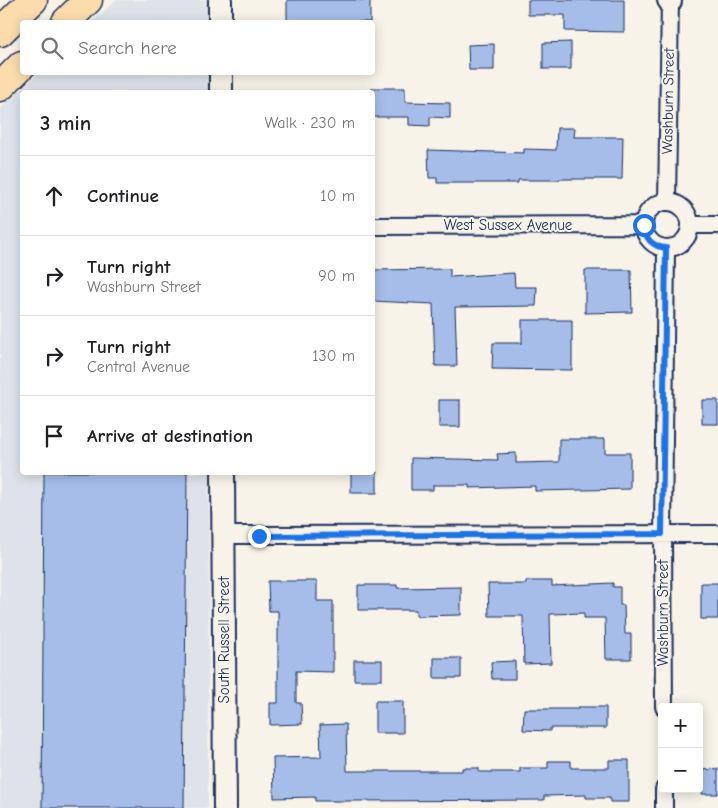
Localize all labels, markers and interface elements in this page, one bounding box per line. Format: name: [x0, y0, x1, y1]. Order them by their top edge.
search box: [20, 20, 375, 75]
icon: search: [38, 34, 66, 62]
text: Search here: [78, 37, 177, 59]
street label: Washburn Street: [658, 47, 678, 154]
text: 3 min: [40, 111, 91, 135]
text: Walk · 230 m: [264, 114, 355, 132]
icon: ahead: [40, 182, 68, 210]
text: Continue: [87, 185, 159, 207]
text: 10 m: [320, 187, 355, 205]
route start: [633, 214, 656, 237]
street label: West Sussex Avenue: [444, 216, 573, 234]
text: Turn right: [87, 256, 171, 278]
icon: right: [40, 262, 68, 290]
text: 90 m: [318, 267, 355, 285]
text: Washburn Street: [87, 278, 201, 296]
text: Turn right: [87, 336, 171, 358]
icon: right: [40, 342, 68, 370]
text: 130 m: [312, 347, 355, 365]
text: Central Avenue: [87, 358, 190, 376]
icon: arrive: [40, 422, 68, 450]
text: Arrive at destination: [87, 425, 253, 447]
route end: [248, 525, 271, 548]
street label: Washburn Street: [654, 559, 672, 666]
street label: South Russell Street: [215, 576, 233, 703]
map controls: [658, 703, 703, 793]
button: +: [658, 703, 703, 748]
button: −: [658, 748, 703, 793]

